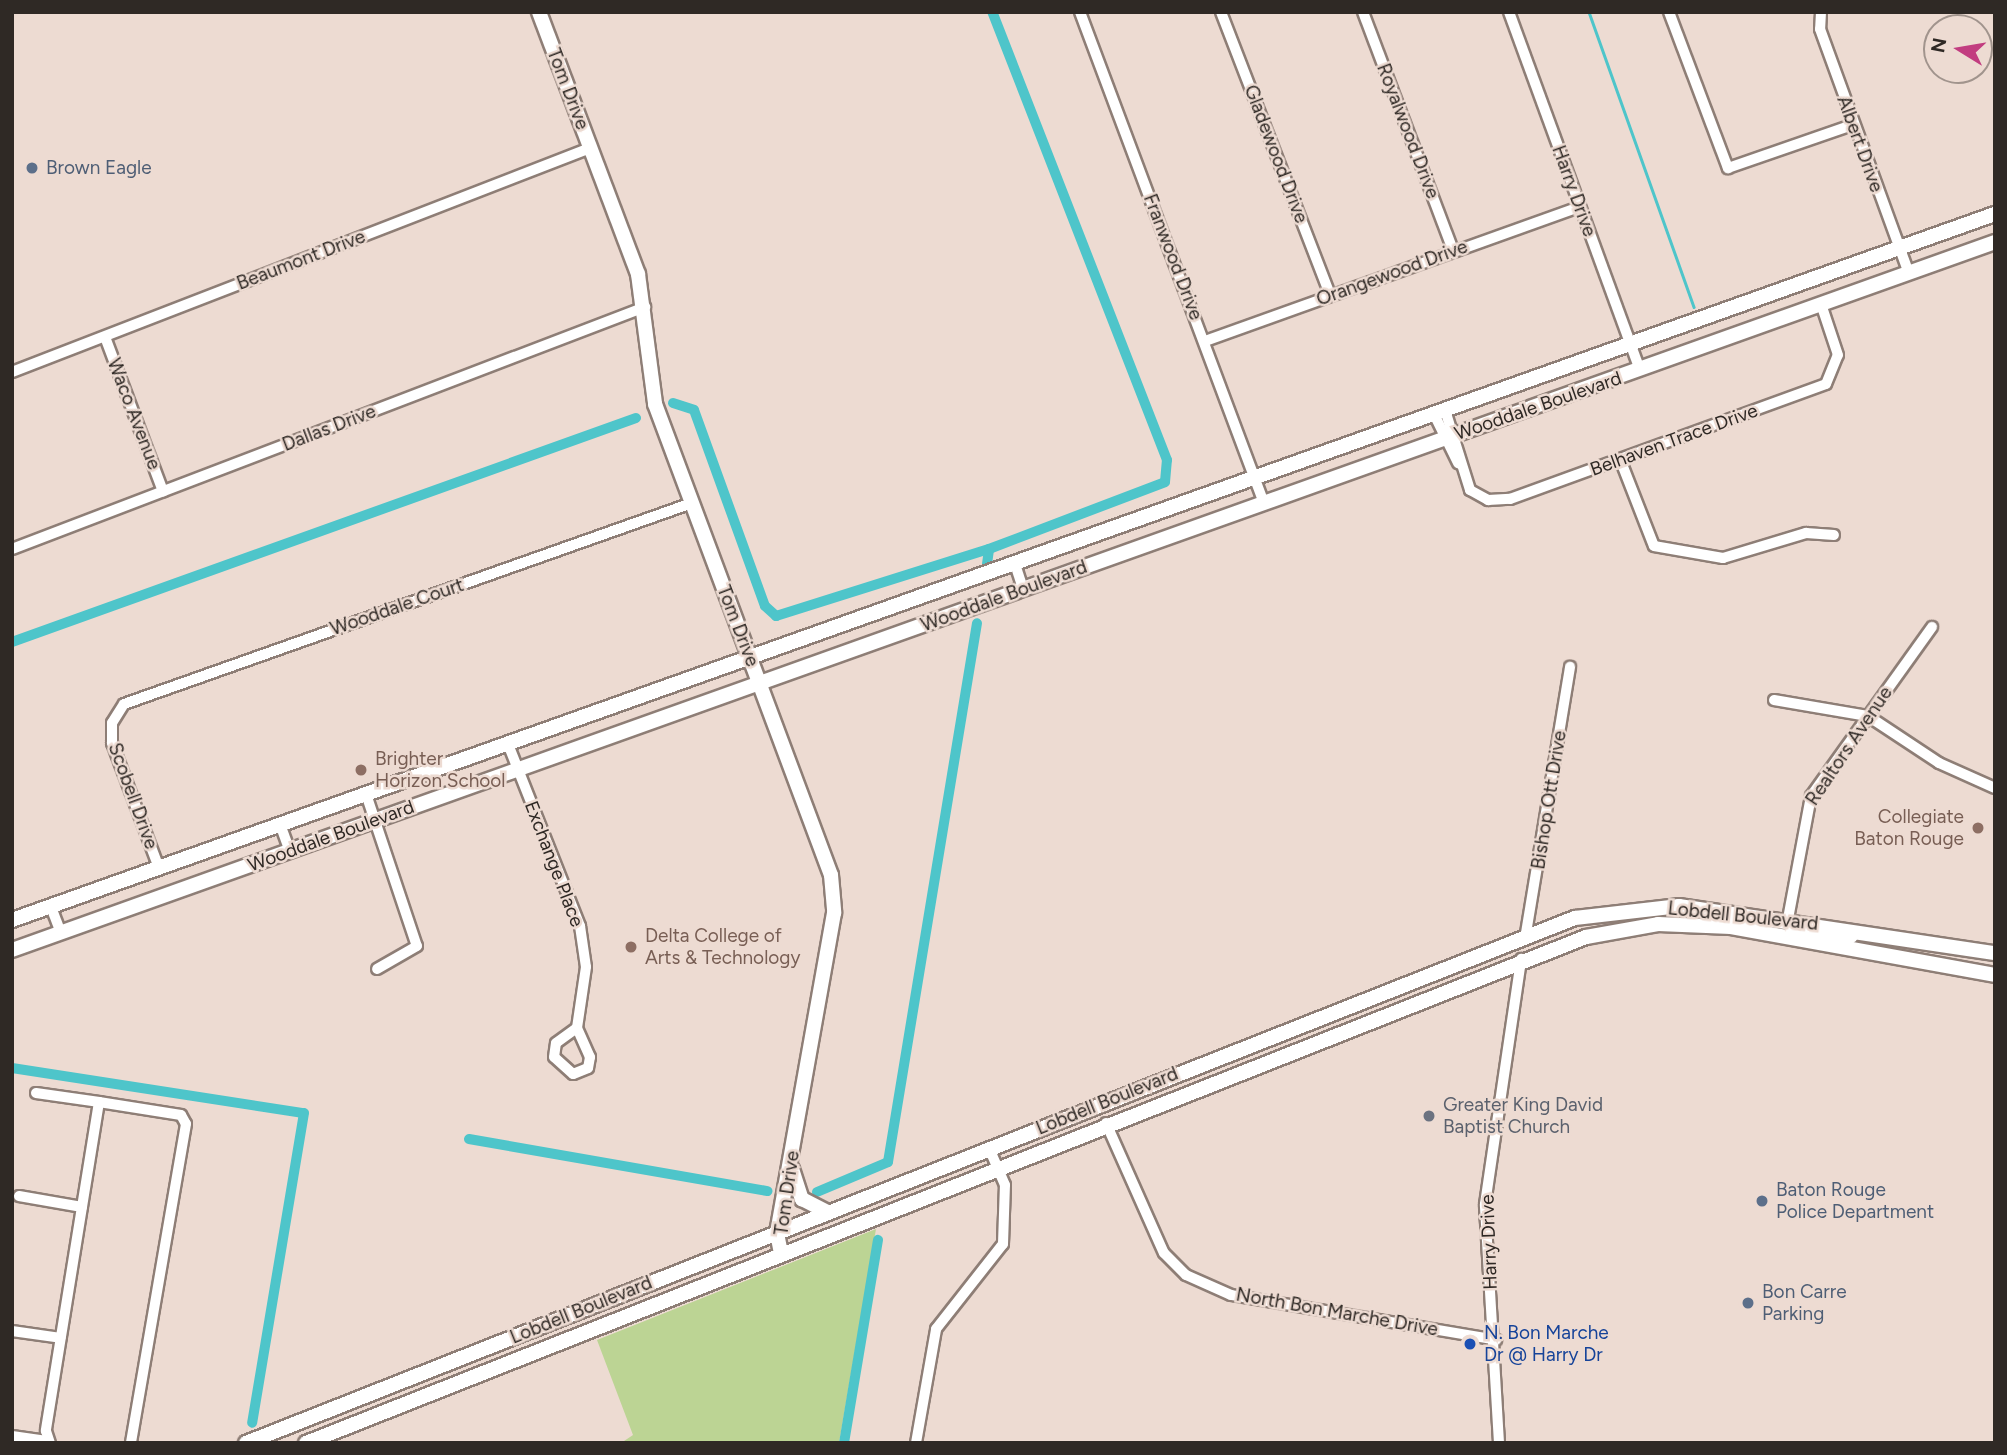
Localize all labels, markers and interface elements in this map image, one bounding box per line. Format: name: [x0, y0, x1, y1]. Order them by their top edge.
north arrow: [1923, 14, 1993, 84]
text: N: [1926, 36, 1952, 55]
street label: Tom Drive: [542, 45, 594, 133]
street label: Royalwood Drive: [1372, 60, 1444, 202]
street label: Gladewood Drive: [1239, 82, 1313, 226]
street label: Albert Drive: [1832, 93, 1888, 195]
street label: Harry Drive: [1547, 142, 1601, 240]
place label: Brown Eagle: [46, 157, 152, 179]
marker: Brown Eagle: [24, 160, 40, 176]
street label: Franwood Drive: [1138, 191, 1208, 323]
street label: Beaumont Drive: [233, 225, 369, 295]
street label: Orangewood Drive: [1313, 235, 1471, 311]
street label: Waco Avenue: [102, 355, 166, 473]
street label: Wooddale Boulevard: [1451, 367, 1625, 445]
street label: Belhaven Trace Drive: [1587, 399, 1761, 481]
street label: Dallas Drive: [279, 400, 379, 456]
street label: Wooddale Boulevard: [918, 555, 1090, 637]
street label: Wooddale Court: [327, 573, 467, 641]
street label: Tom Drive: [712, 582, 764, 670]
street label: Realtors Avenue: [1801, 682, 1897, 810]
street label: Bishop Ott Drive: [1527, 729, 1571, 871]
street label: Scobell Drive: [103, 740, 163, 852]
place label: Brighter Horizon School: [375, 748, 506, 792]
marker: Brighter Horizon School: [353, 762, 369, 778]
street label: Wooddale Boulevard: [245, 795, 417, 877]
street label: Exchange Place: [520, 798, 588, 930]
place label: Collegiate Baton Rouge: [1854, 806, 1964, 850]
marker: Collegiate Baton Rouge: [1970, 820, 1986, 836]
street label: Lobdell Boulevard: [1667, 897, 1819, 935]
place label: Delta College of Arts & Technology: [645, 925, 800, 969]
marker: Delta College of Arts & Technology: [623, 939, 639, 955]
street label: Lobdell Boulevard: [1033, 1062, 1181, 1140]
place label: Greater King David Baptist Church: [1443, 1094, 1603, 1138]
marker: Greater King David Baptist Church: [1421, 1108, 1437, 1124]
street label: Tom Drive: [770, 1149, 804, 1237]
place label: Baton Rouge Police Department: [1776, 1179, 1934, 1223]
marker: Baton Rouge Police Department: [1754, 1193, 1770, 1209]
street label: Harry Drive: [1476, 1194, 1502, 1290]
street label: Lobdell Boulevard: [507, 1271, 655, 1349]
place label: Bon Carre Parking: [1762, 1281, 1847, 1325]
street label: North Bon Marche Drive: [1234, 1283, 1440, 1341]
marker: Bon Carre Parking: [1740, 1295, 1756, 1311]
place label: N. Bon Marche Dr @ Harry Dr: [1484, 1322, 1609, 1366]
marker: N. Bon Marche Dr @ Harry Dr: [1462, 1336, 1478, 1352]

